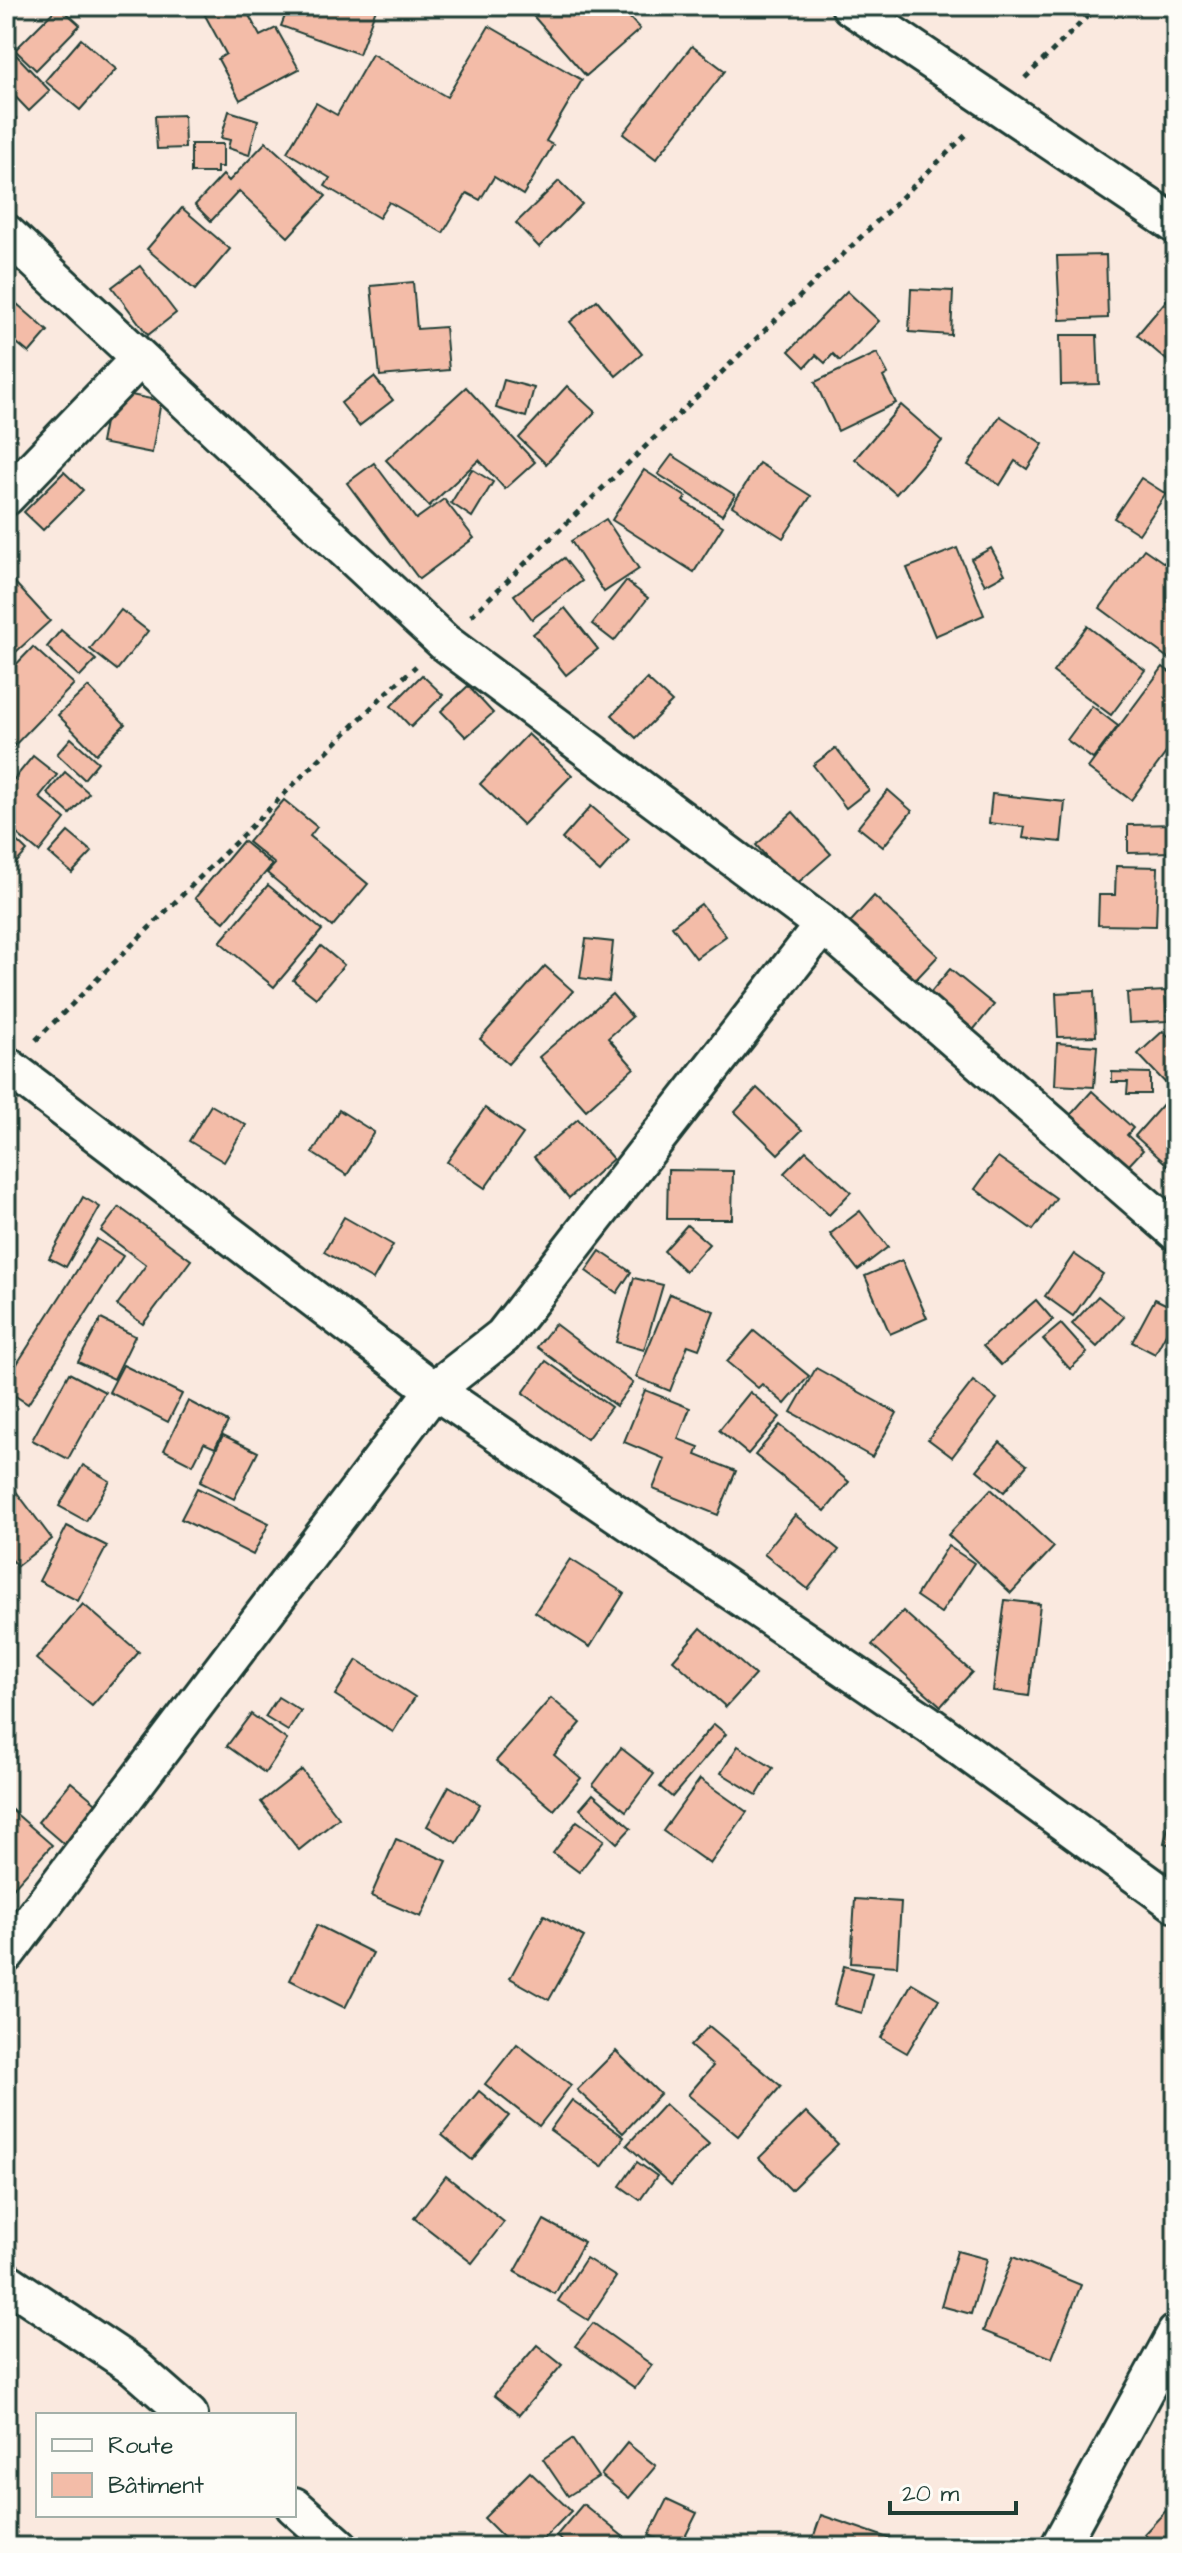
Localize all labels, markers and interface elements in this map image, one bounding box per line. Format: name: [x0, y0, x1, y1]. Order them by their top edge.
legend: [36, 2413, 296, 2517]
text: Route: [108, 2429, 174, 2463]
scale bar: [890, 2465, 1016, 2515]
text: Bâtiment: [108, 2469, 204, 2503]
text: 20 m: [902, 2477, 959, 2511]

